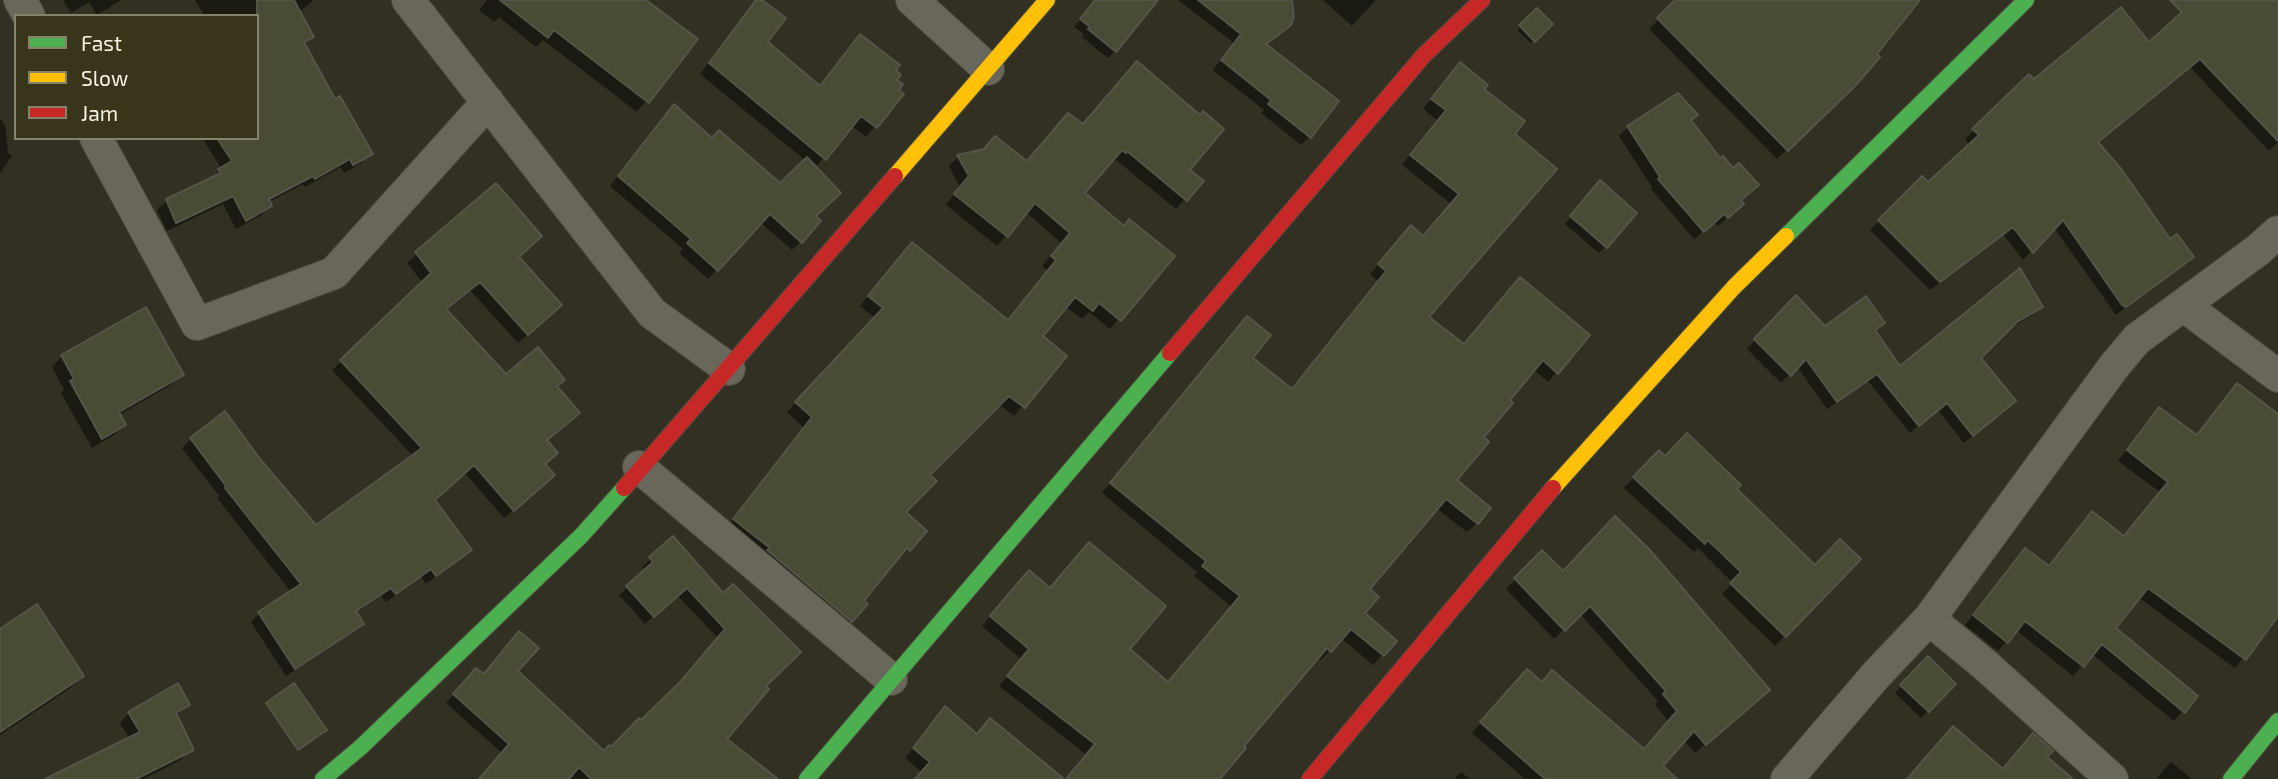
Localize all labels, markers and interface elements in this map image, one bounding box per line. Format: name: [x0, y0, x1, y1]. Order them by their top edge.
legend: [14, 14, 259, 140]
text: Fast: [81, 30, 122, 55]
text: Slow: [81, 65, 128, 90]
text: Jam: [81, 100, 118, 125]

